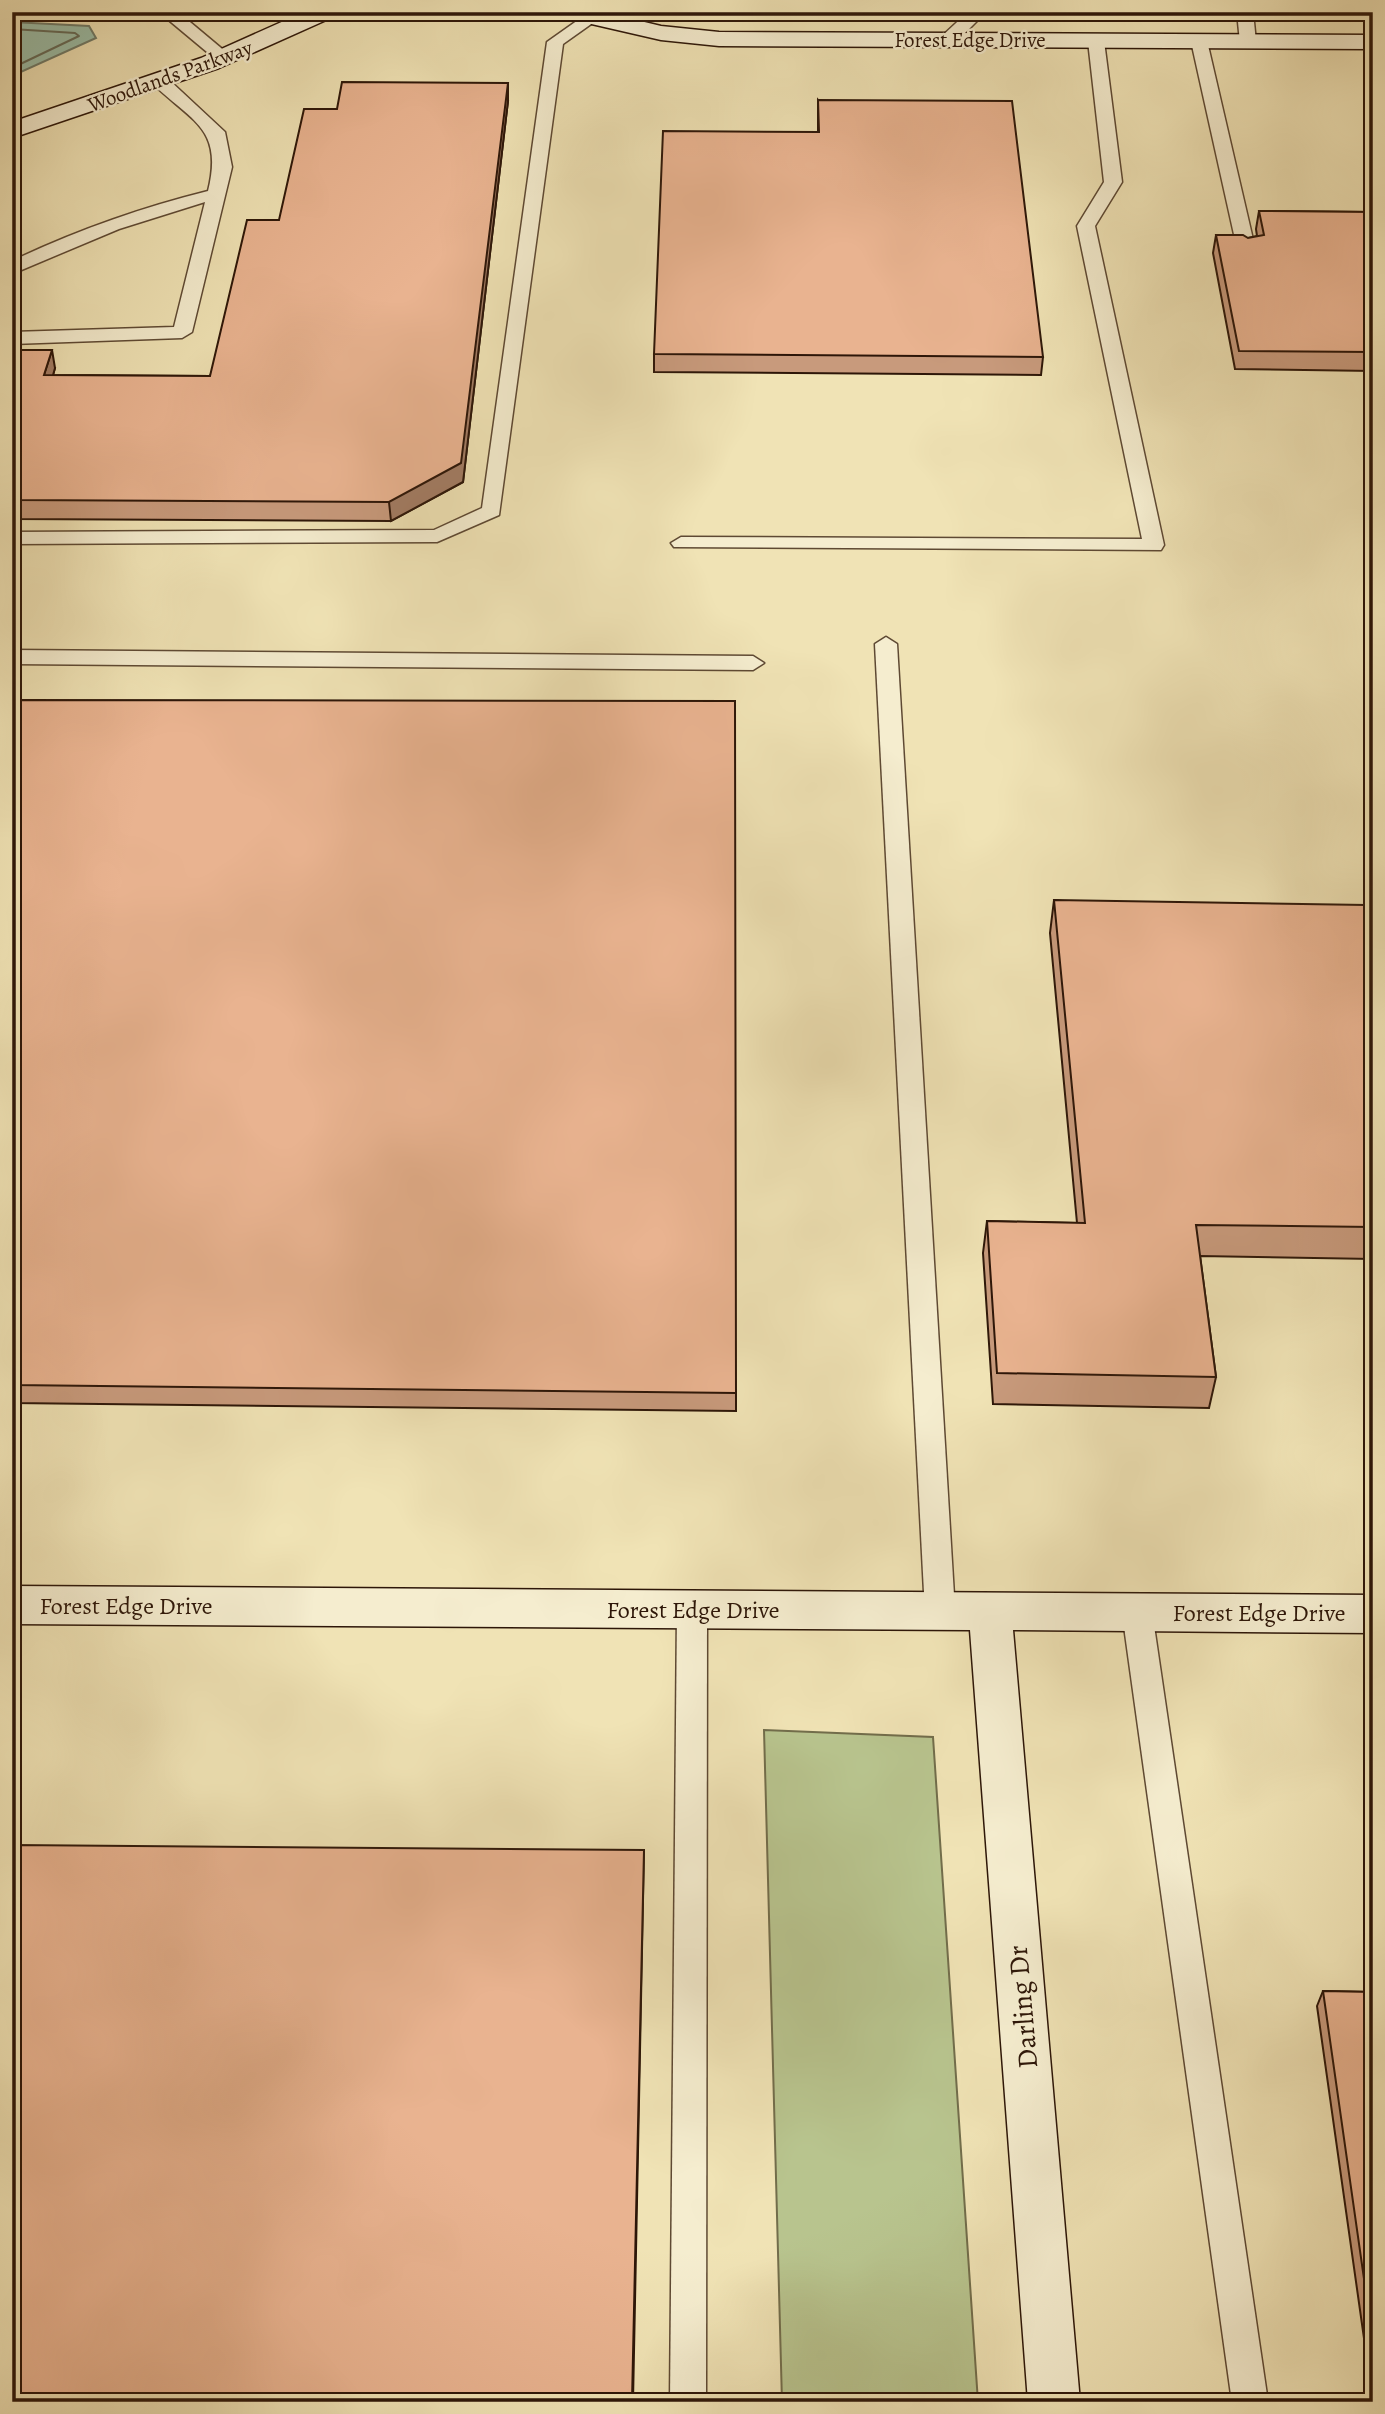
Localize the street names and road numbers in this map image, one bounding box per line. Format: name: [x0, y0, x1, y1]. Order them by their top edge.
street label: Forest Edge Drive: [894, 26, 1046, 54]
street label: Woodlands Parkway: [83, 33, 257, 119]
street label: Forest Edge Drive: [39, 1590, 213, 1622]
street label: Forest Edge Drive: [606, 1594, 780, 1626]
street label: Forest Edge Drive: [1172, 1597, 1346, 1629]
street label: Darling Dr: [999, 1943, 1047, 2070]

